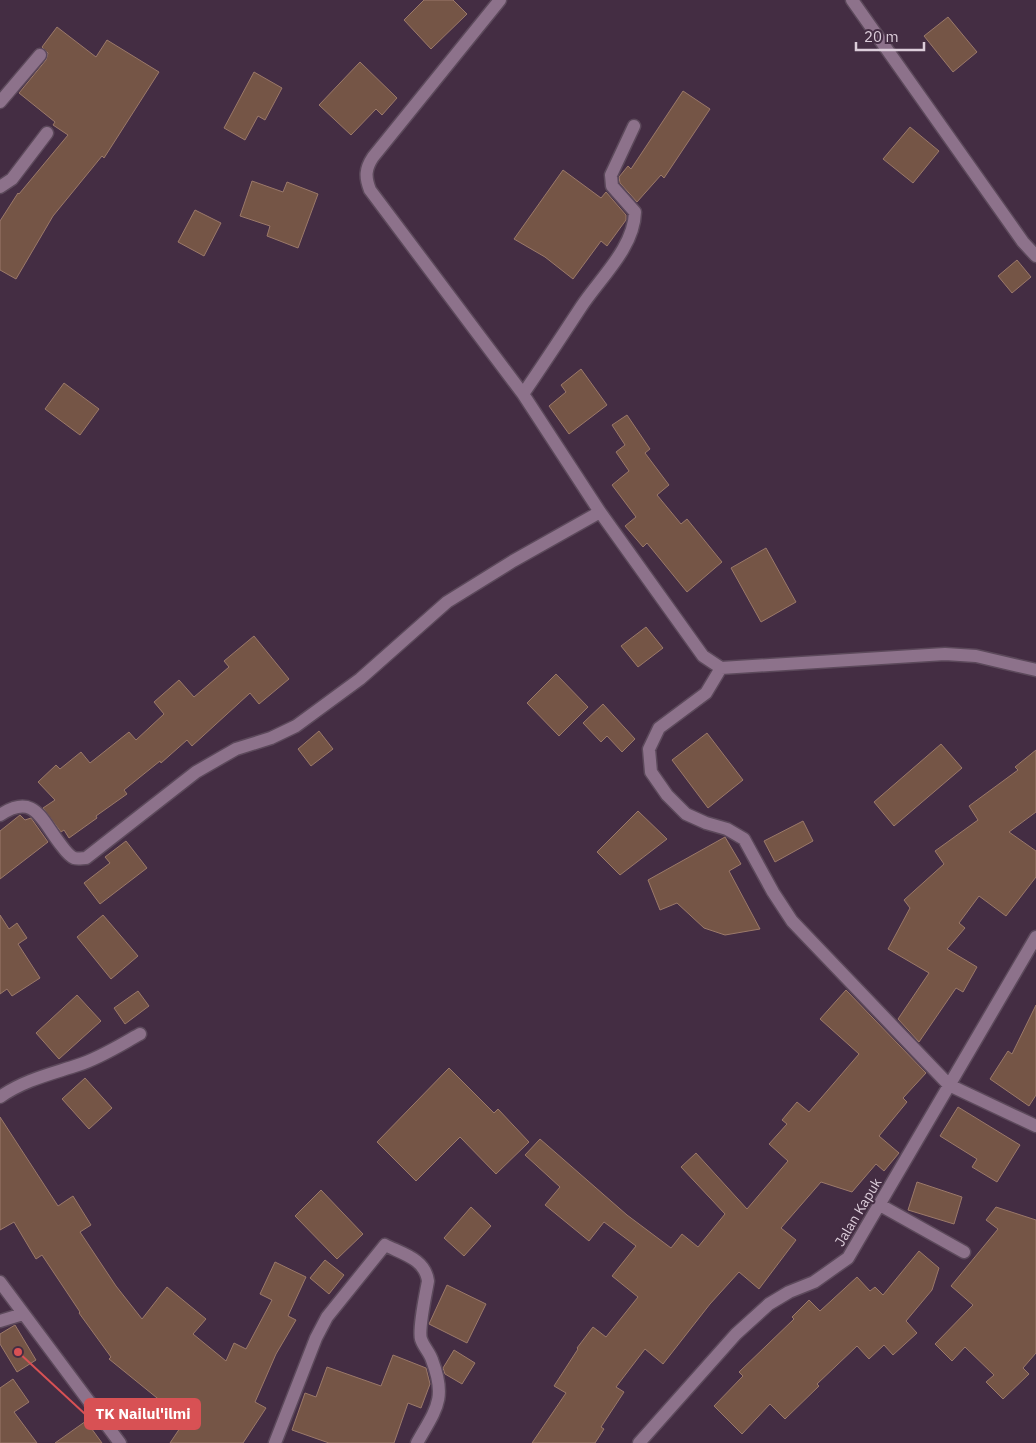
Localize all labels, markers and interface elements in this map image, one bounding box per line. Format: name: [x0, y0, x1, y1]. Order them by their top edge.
scale bar: [856, 20, 924, 52]
text: 20 m: [864, 27, 899, 46]
street label: Jalan Kapuk: [831, 1174, 886, 1250]
callout: TK Nailul'ilmi: [85, 1399, 200, 1429]
text: TK Nailul'ilmi: [95, 1404, 191, 1423]

